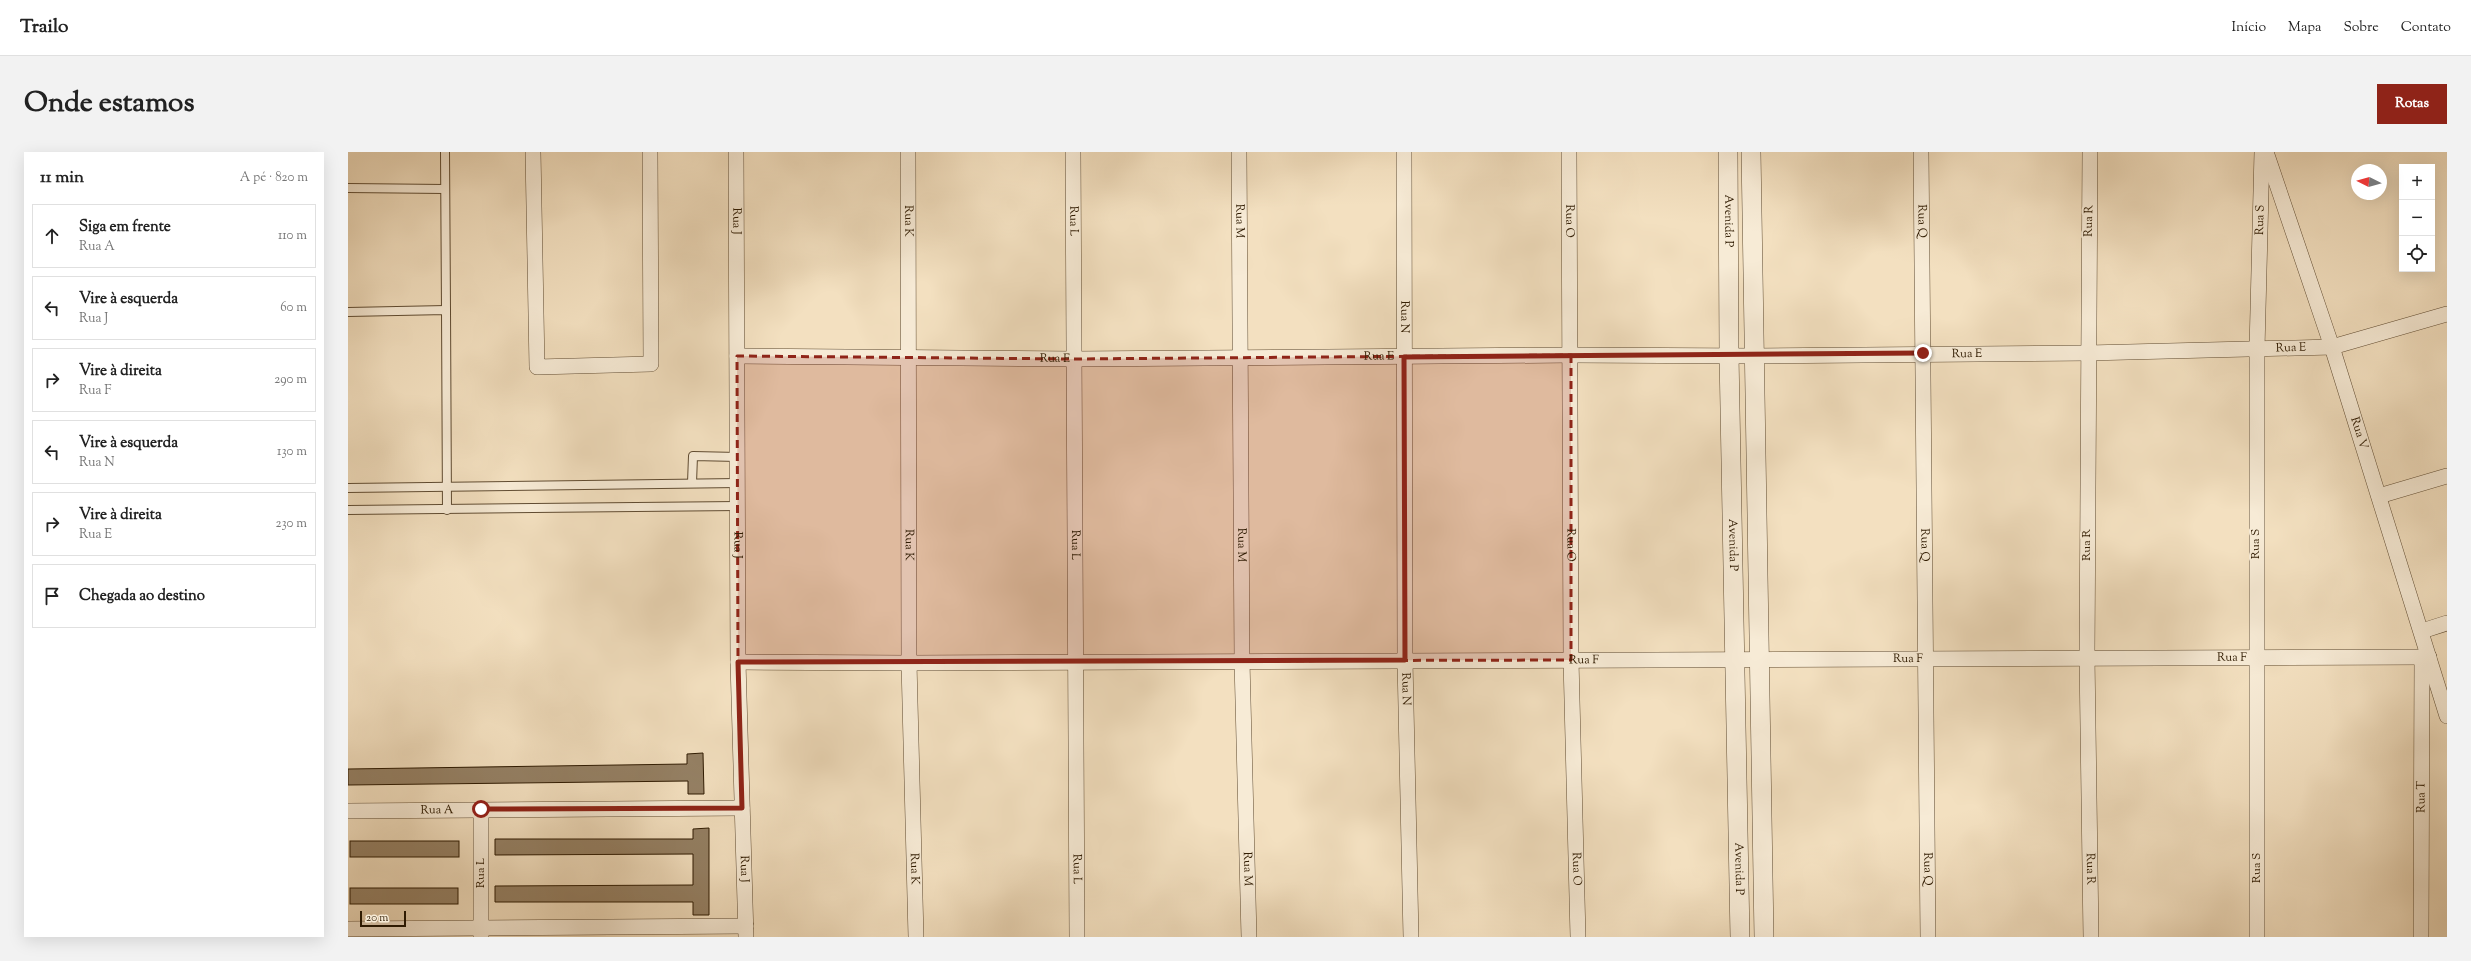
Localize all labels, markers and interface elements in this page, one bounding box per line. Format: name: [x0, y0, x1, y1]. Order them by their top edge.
text: Trailo: [20, 14, 68, 41]
text: Início: [2231, 18, 2266, 38]
text: Mapa: [2288, 18, 2321, 38]
text: Sobre: [2343, 18, 2379, 38]
text: Contato: [2401, 18, 2451, 38]
text: Onde estamos: [24, 84, 194, 124]
button: Rotas: [2377, 84, 2447, 124]
north arrow: [2351, 164, 2387, 200]
map controls: [2399, 164, 2435, 272]
button: +: [2399, 164, 2435, 200]
text: 11 min: [40, 166, 84, 190]
text: A pé · 820 m: [240, 169, 308, 187]
street label: Avenida P: [1719, 195, 1737, 248]
button: −: [2399, 200, 2435, 236]
street label: Rua M: [1230, 204, 1249, 238]
street label: Rua O: [1560, 204, 1578, 238]
street label: Rua Q: [1912, 204, 1931, 240]
street label: Rua K: [899, 205, 917, 237]
street label: Rua R: [2080, 205, 2098, 237]
street label: Rua S: [2251, 205, 2270, 235]
street label: Rua L: [1064, 206, 1082, 236]
street label: Rua J: [727, 208, 745, 235]
text: Siga em frente: [79, 217, 171, 238]
icon: ahead: [41, 225, 63, 247]
text: 110 m: [278, 227, 307, 245]
button: locate: [2399, 236, 2435, 272]
text: Rua A: [79, 238, 115, 256]
text: Vire à esquerda: [79, 289, 178, 310]
icon: left: [41, 297, 63, 319]
text: 60 m: [280, 299, 307, 317]
street label: Rua N: [1395, 301, 1413, 334]
text: Rua J: [79, 310, 108, 328]
street label: Rua E: [2275, 339, 2307, 357]
route end: [1914, 344, 1932, 362]
street label: Rua E: [1952, 345, 1983, 363]
street label: Rua E: [1364, 347, 1395, 366]
street label: Rua E: [1040, 350, 1071, 368]
text: Vire à direita: [79, 361, 162, 382]
icon: right: [41, 369, 63, 391]
text: 290 m: [274, 371, 307, 389]
text: Rua F: [79, 382, 111, 400]
street label: Rua V: [2345, 415, 2372, 452]
text: Vire à esquerda: [79, 433, 178, 454]
icon: left: [41, 441, 63, 463]
text: 130 m: [277, 443, 307, 461]
text: Rua N: [79, 454, 115, 472]
text: Vire à direita: [79, 505, 162, 526]
icon: right: [41, 513, 63, 535]
text: 230 m: [275, 515, 307, 533]
street label: Avenida P: [1723, 518, 1742, 572]
text: Rua E: [79, 526, 112, 544]
street label: Rua M: [1232, 528, 1250, 562]
street label: Rua O: [1561, 528, 1580, 562]
street label: Rua Q: [1915, 528, 1934, 564]
street label: Rua K: [900, 529, 918, 561]
street label: Rua R: [2078, 529, 2096, 561]
street label: Rua S: [2247, 529, 2265, 559]
street label: Rua L: [1066, 530, 1084, 560]
street label: Rua J: [728, 532, 747, 559]
icon: arrive: [41, 585, 63, 607]
text: Chegada ao destino: [79, 586, 205, 607]
street label: Rua F: [2217, 649, 2247, 667]
street label: Rua F: [1893, 650, 1923, 668]
street label: Rua F: [1569, 651, 1599, 669]
street label: Rua N: [1396, 672, 1415, 706]
street label: Rua T: [2412, 781, 2431, 813]
route start: [472, 800, 490, 818]
street label: Rua A: [420, 801, 454, 819]
street label: Avenida P: [1729, 842, 1748, 896]
street label: Rua M: [1238, 852, 1257, 886]
street label: Rua O: [1567, 852, 1586, 886]
street label: Rua Q: [1918, 852, 1937, 888]
street label: Rua K: [905, 853, 924, 885]
street label: Rua R: [2081, 853, 2099, 885]
street label: Rua S: [2248, 853, 2266, 883]
street label: Rua L: [1068, 854, 1086, 884]
street label: Rua J: [735, 855, 753, 883]
street label: Rua L: [472, 858, 490, 888]
scale bar: [360, 909, 406, 928]
text: 20 m: [366, 910, 388, 926]

